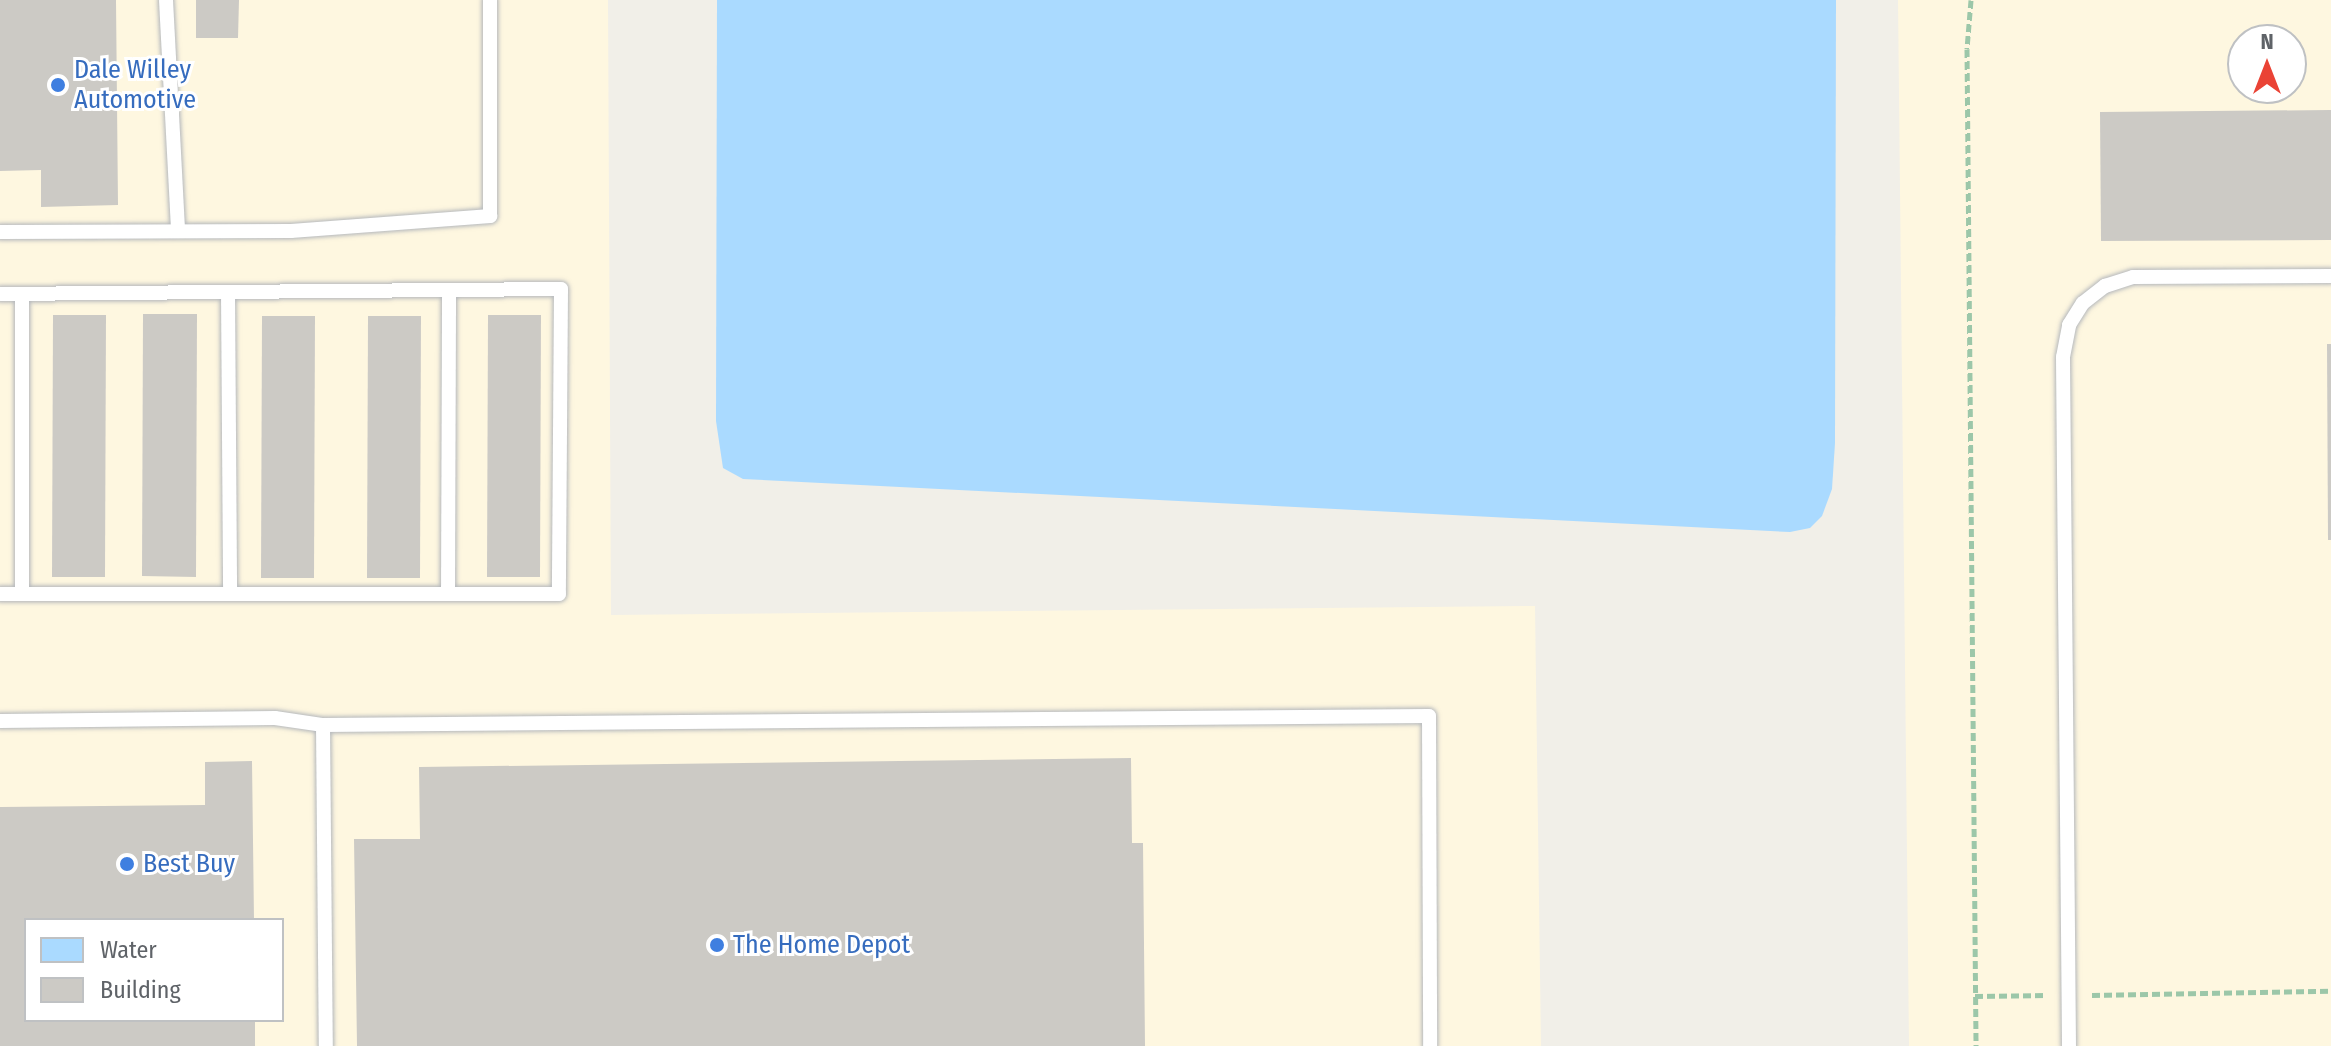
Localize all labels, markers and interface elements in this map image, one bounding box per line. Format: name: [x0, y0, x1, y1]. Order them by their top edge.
north arrow: [2227, 24, 2307, 104]
text: N: [2260, 28, 2274, 55]
place label: Dale Willey Automotive: [74, 54, 196, 116]
marker: Dale Willey Automotive: [49, 76, 67, 94]
place label: Best Buy: [143, 848, 235, 880]
marker: Best Buy: [118, 855, 136, 873]
legend: [24, 918, 284, 1022]
place label: The Home Depot: [733, 929, 910, 961]
text: Water: [100, 936, 157, 964]
marker: The Home Depot: [708, 936, 726, 954]
text: Building: [100, 976, 181, 1004]

